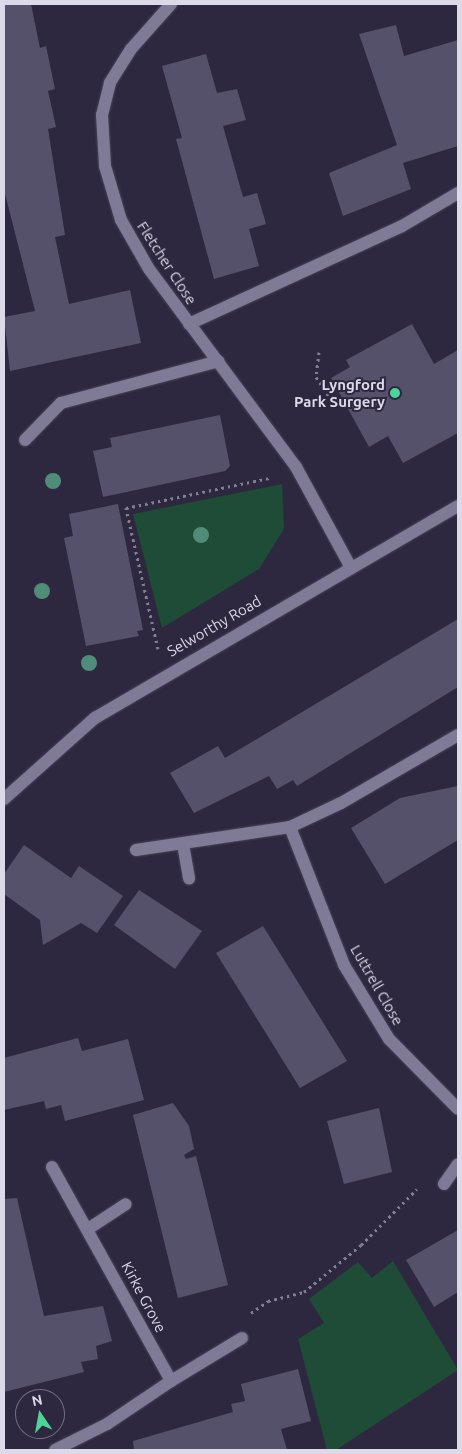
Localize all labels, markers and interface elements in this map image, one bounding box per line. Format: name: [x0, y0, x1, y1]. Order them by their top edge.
street label: Fletcher Close: [133, 218, 201, 308]
place label: Lyngford Park Surgery: [294, 375, 385, 410]
marker: Lyngford Park Surgery: [389, 387, 401, 399]
street label: Selworthy Road: [164, 592, 264, 660]
street label: Luttrell Close: [347, 942, 407, 1028]
street label: Kirke Grove: [118, 1258, 170, 1336]
north arrow: [15, 1389, 65, 1439]
text: N: [30, 1391, 44, 1409]

